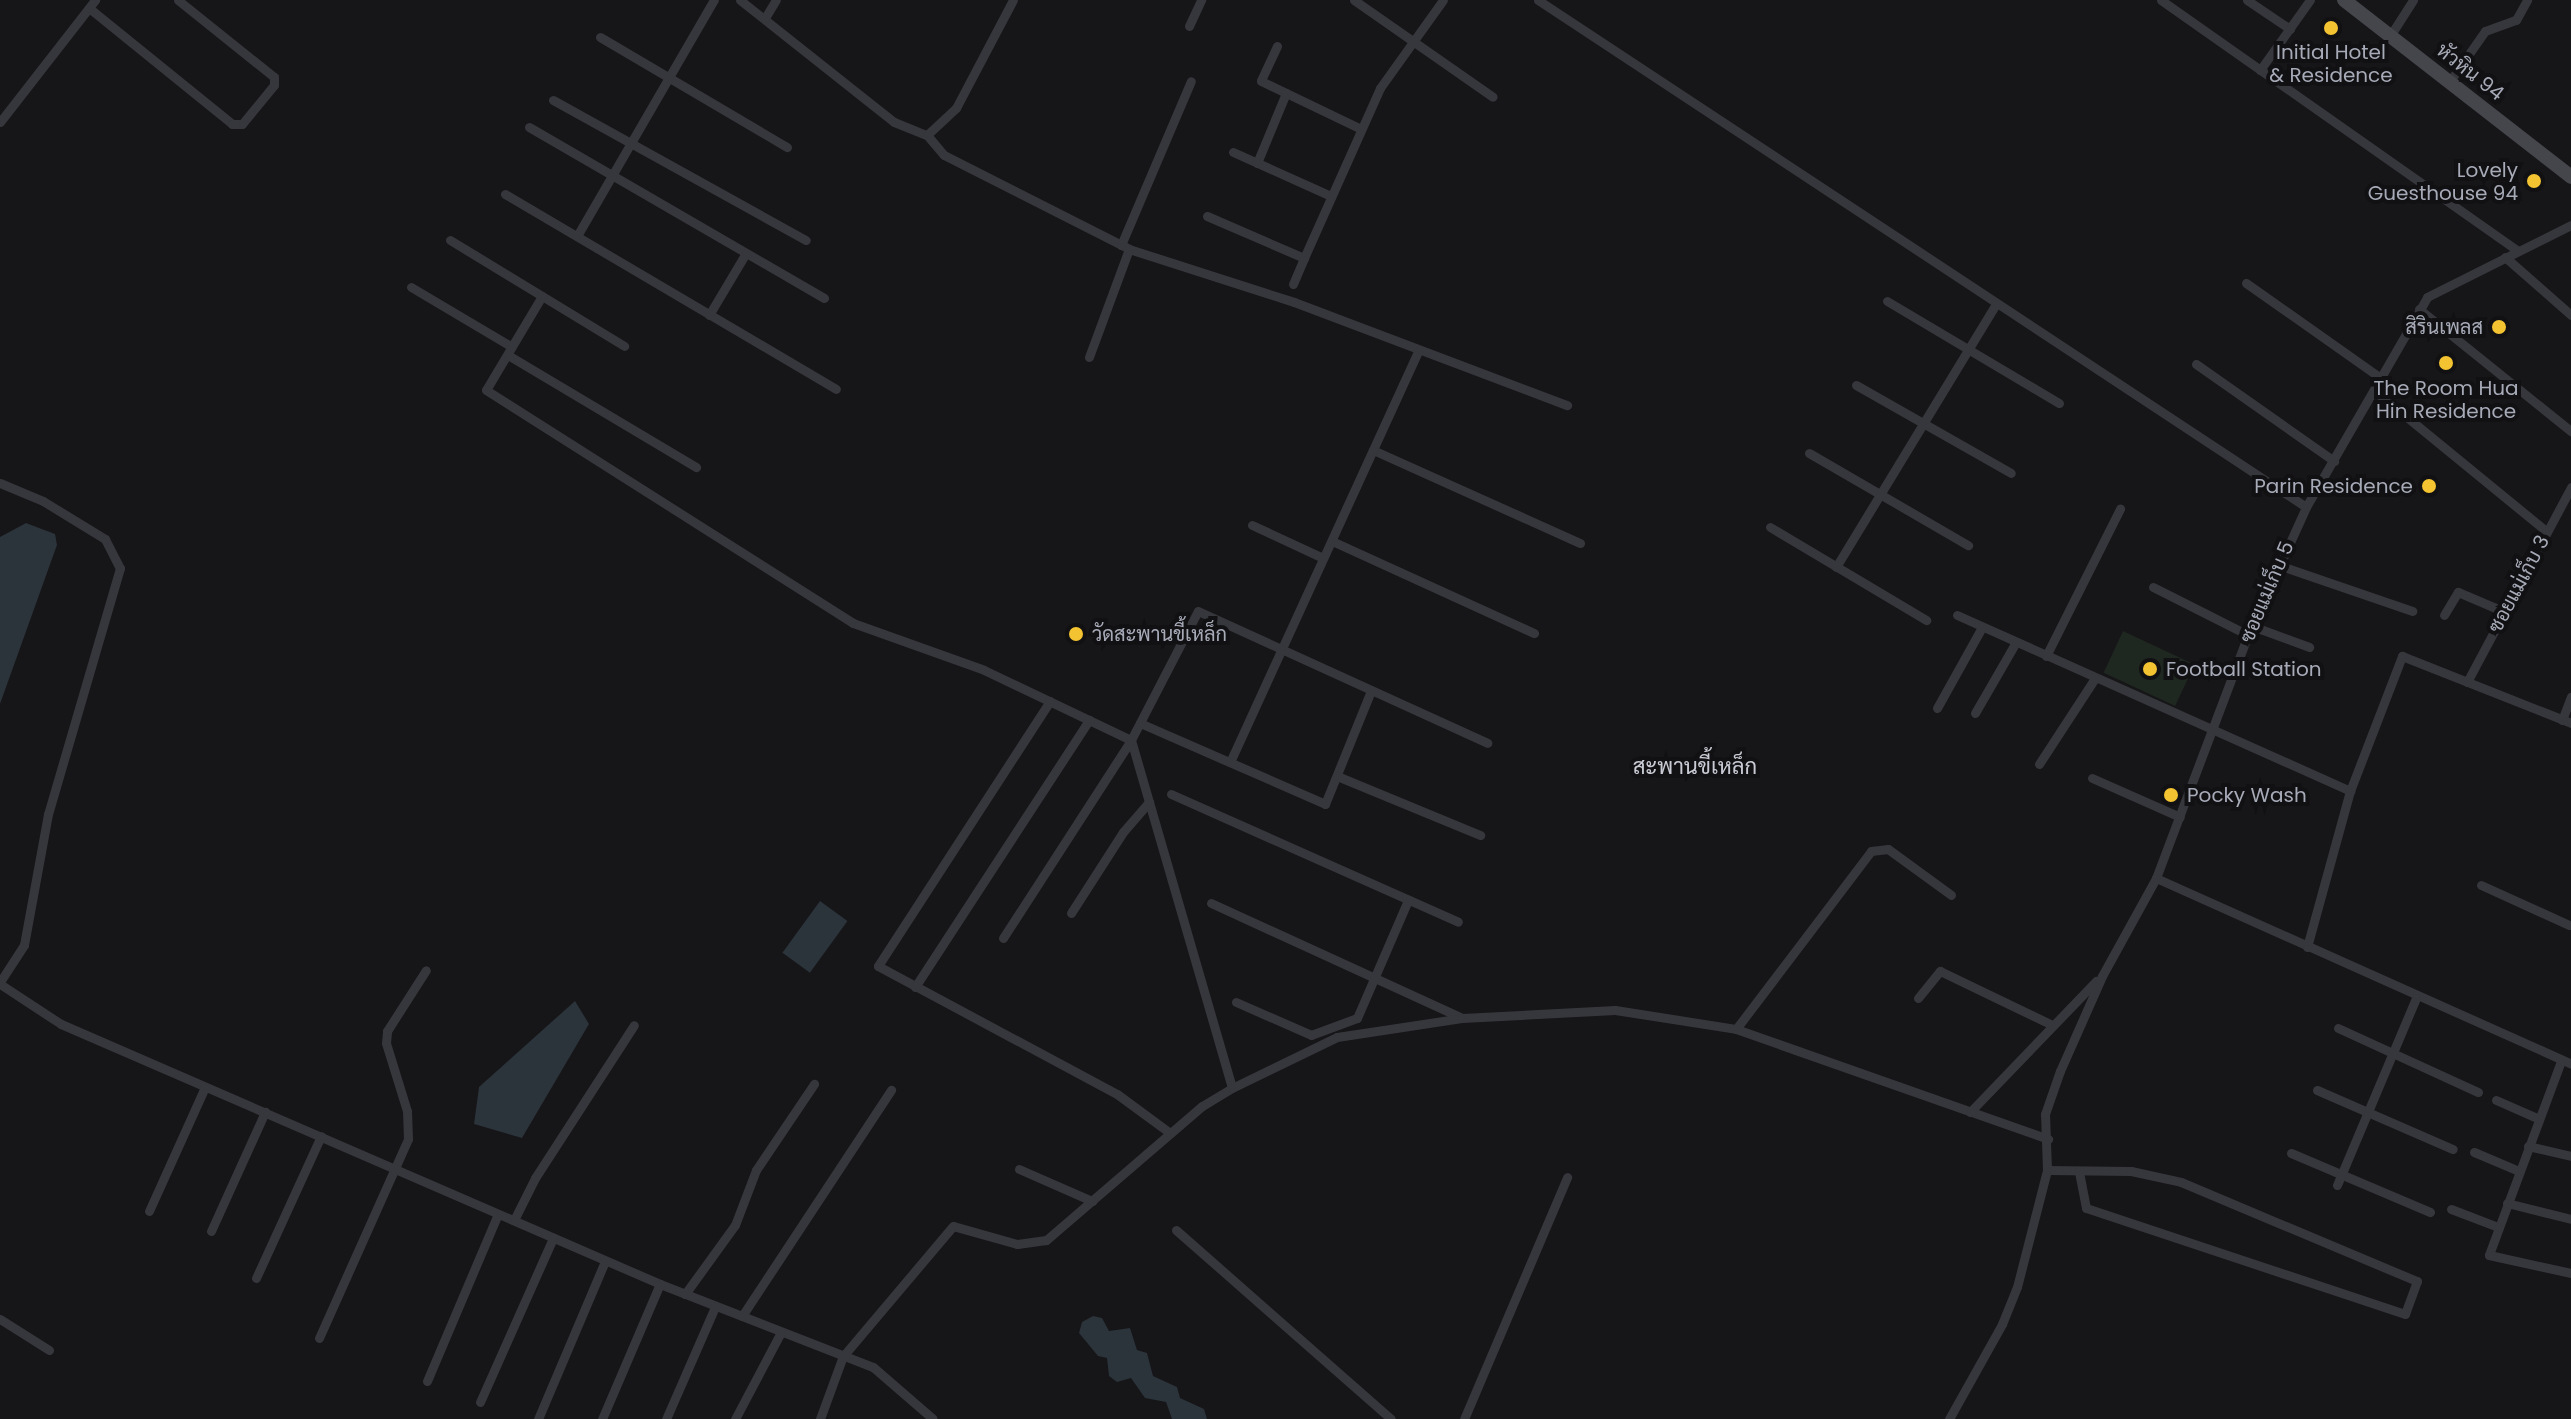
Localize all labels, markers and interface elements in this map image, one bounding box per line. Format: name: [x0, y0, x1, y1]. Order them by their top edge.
marker: Initial Hotel & Residence: [2322, 19, 2340, 37]
street label: หัวหิน 94: [2432, 38, 2508, 106]
place label: Initial Hotel & Residence: [2269, 40, 2393, 87]
place label: Lovely Guesthouse 94: [2368, 158, 2518, 205]
marker: Lovely Guesthouse 94: [2525, 172, 2543, 190]
place label: สิรินเพลส: [2405, 315, 2483, 339]
marker: สิรินเพลส: [2490, 318, 2508, 336]
marker: The Room Hua Hin Residence: [2437, 354, 2455, 372]
place label: The Room Hua Hin Residence: [2373, 376, 2519, 423]
place label: Parin Residence: [2254, 474, 2413, 498]
marker: Parin Residence: [2420, 477, 2438, 495]
street label: ซอยแม่เก็บ 3: [2483, 531, 2555, 637]
street label: ซอยแม่เก็บ 5: [2235, 538, 2299, 646]
place label: วัดสะพานขี้เหล็ก: [1092, 622, 1227, 646]
marker: วัดสะพานขี้เหล็ก: [1067, 625, 1085, 643]
place label: Football Station: [2166, 657, 2322, 681]
marker: Football Station: [2141, 660, 2159, 678]
district label: สะพานขี้เหล็ก: [1633, 754, 1757, 780]
place label: Pocky Wash: [2187, 783, 2307, 807]
marker: Pocky Wash: [2162, 786, 2180, 804]

